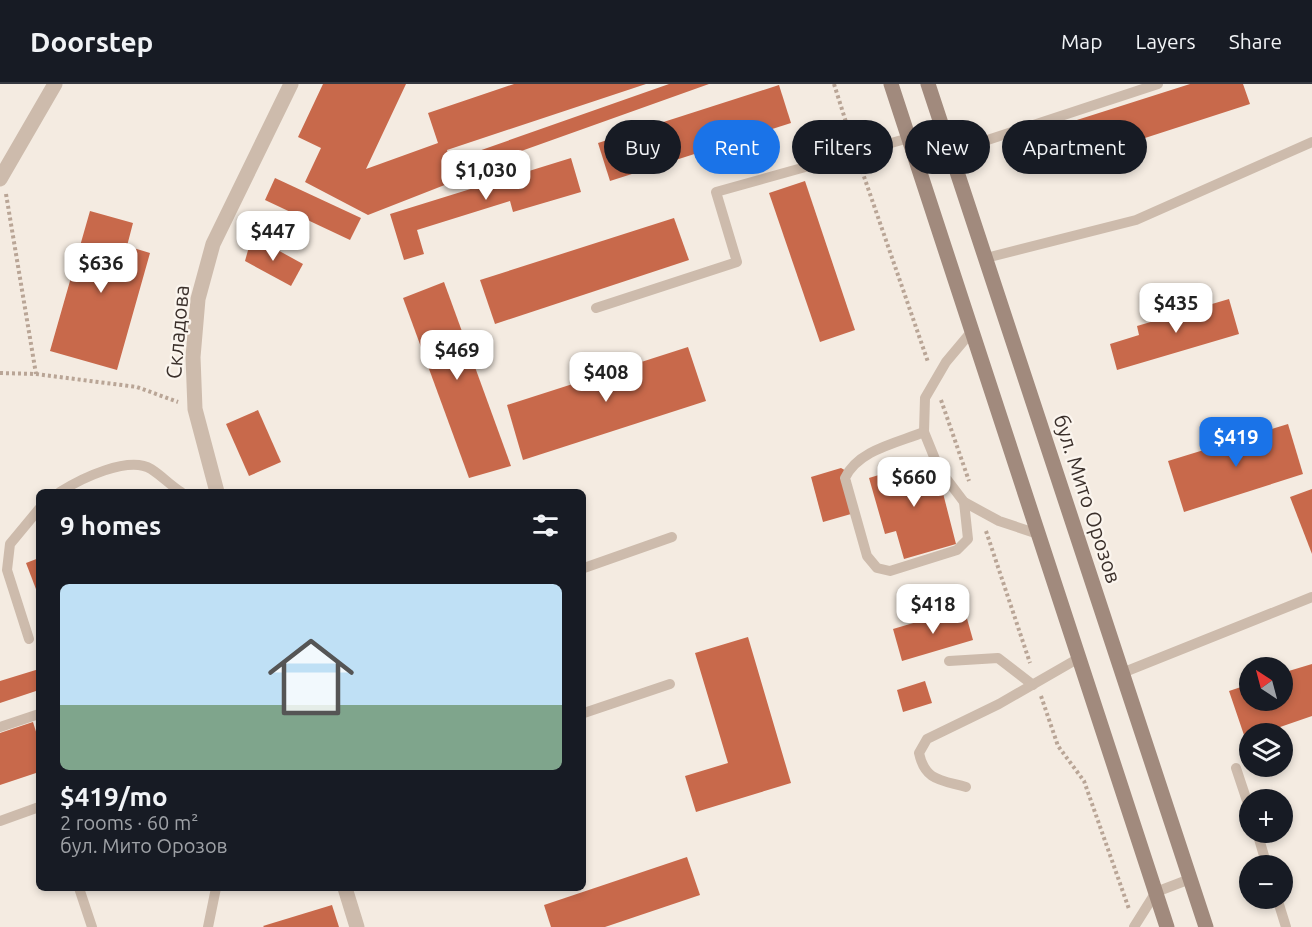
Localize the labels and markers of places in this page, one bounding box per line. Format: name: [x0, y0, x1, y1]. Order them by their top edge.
pin: $1,030: [437, 150, 535, 201]
pin: $447: [237, 211, 309, 262]
pin: $636: [65, 243, 137, 294]
pin: $435: [1140, 283, 1212, 334]
pin: $469: [421, 330, 493, 381]
pin: $408: [570, 352, 642, 403]
pin: $419: [1200, 417, 1272, 468]
pin: $660: [878, 457, 950, 508]
pin: $418: [897, 584, 969, 635]

